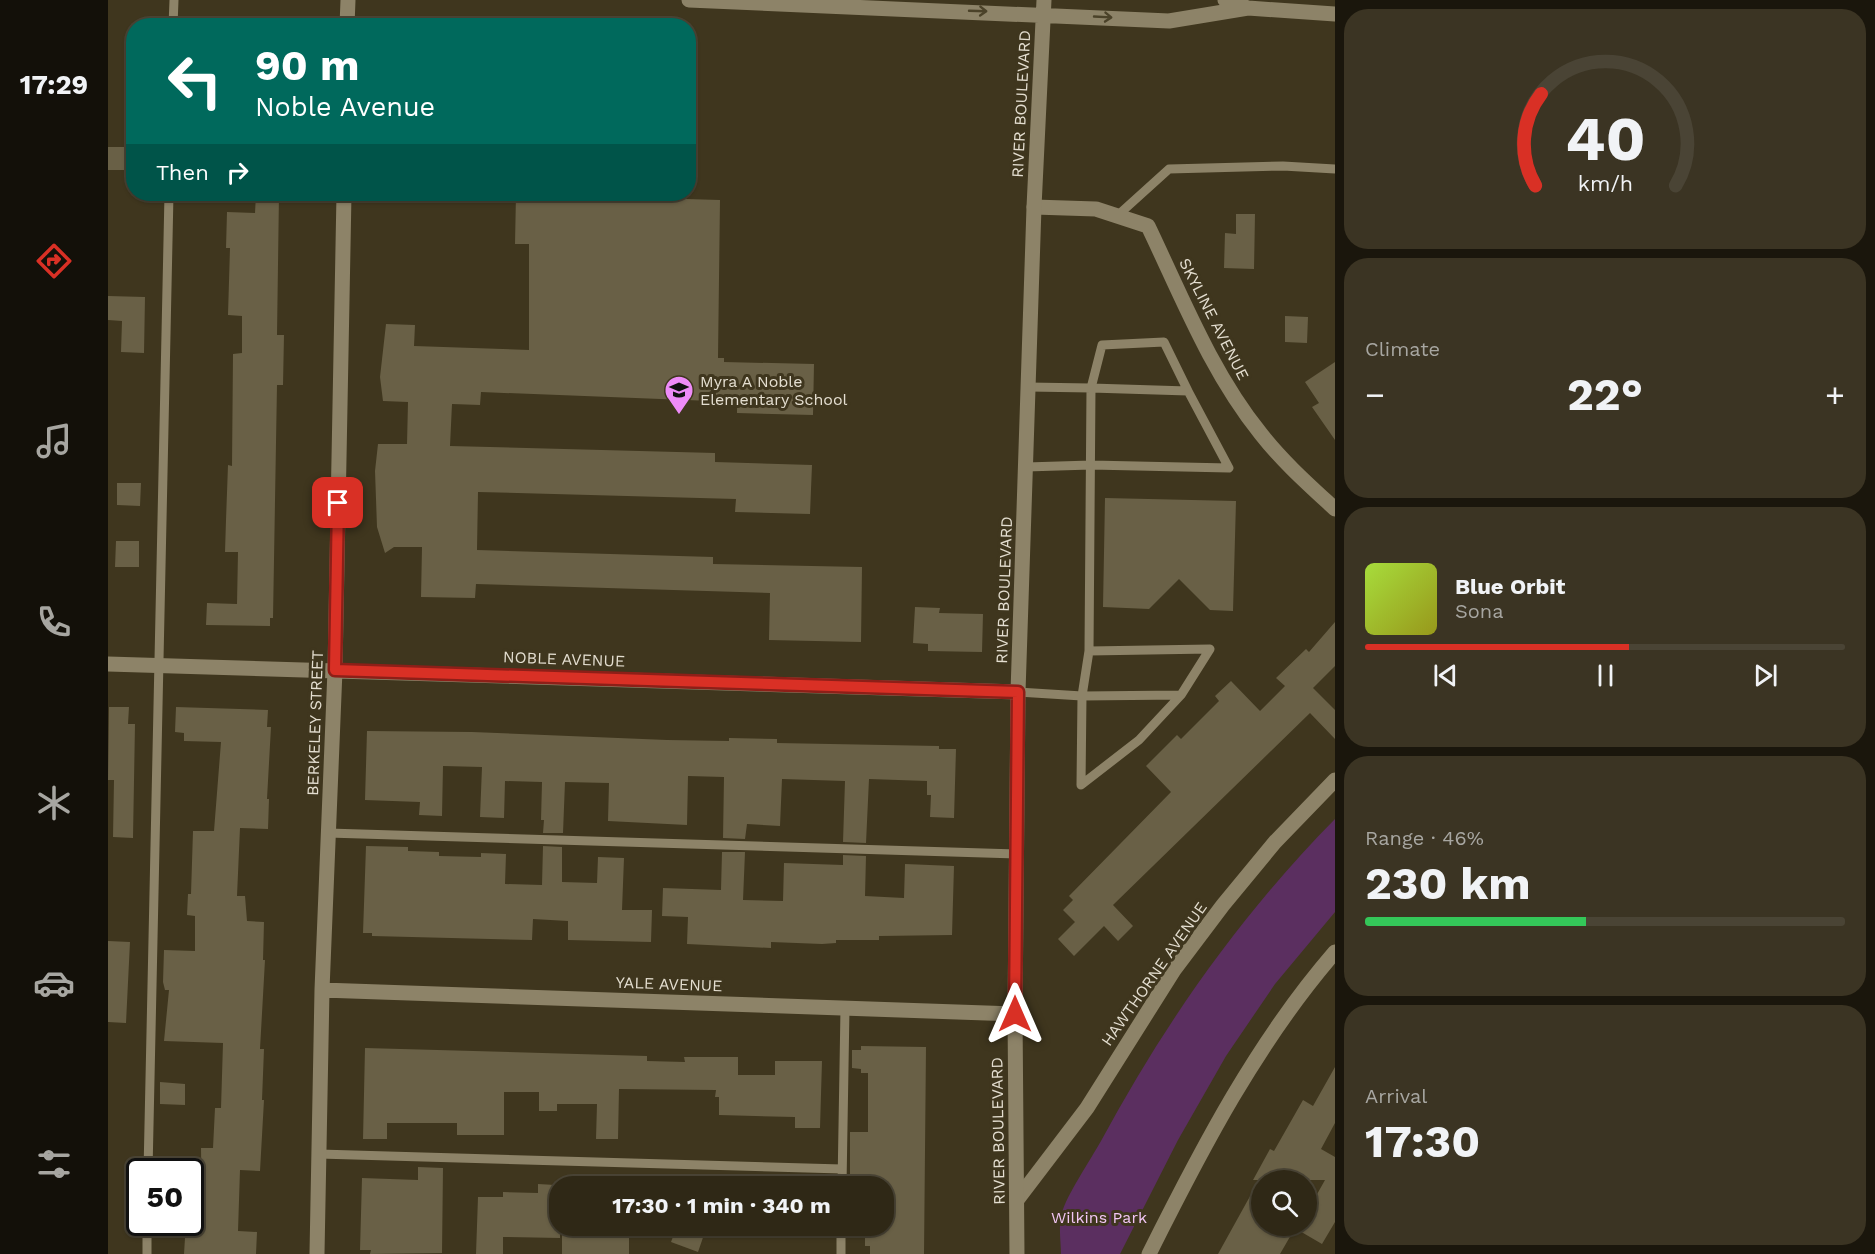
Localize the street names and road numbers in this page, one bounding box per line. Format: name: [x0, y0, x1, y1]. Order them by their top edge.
street label: RIVER BOULEVARD: [1008, 30, 1034, 178]
street label: SKYLINE AVENUE: [1175, 255, 1253, 383]
street label: RIVER BOULEVARD: [992, 516, 1016, 664]
street label: NOBLE AVENUE: [503, 647, 625, 671]
street label: BERKELEY STREET: [303, 649, 327, 796]
street label: HAWTHORNE AVENUE: [1097, 898, 1211, 1050]
street label: YALE AVENUE: [615, 973, 723, 995]
street label: RIVER BOULEVARD: [987, 1057, 1009, 1205]

